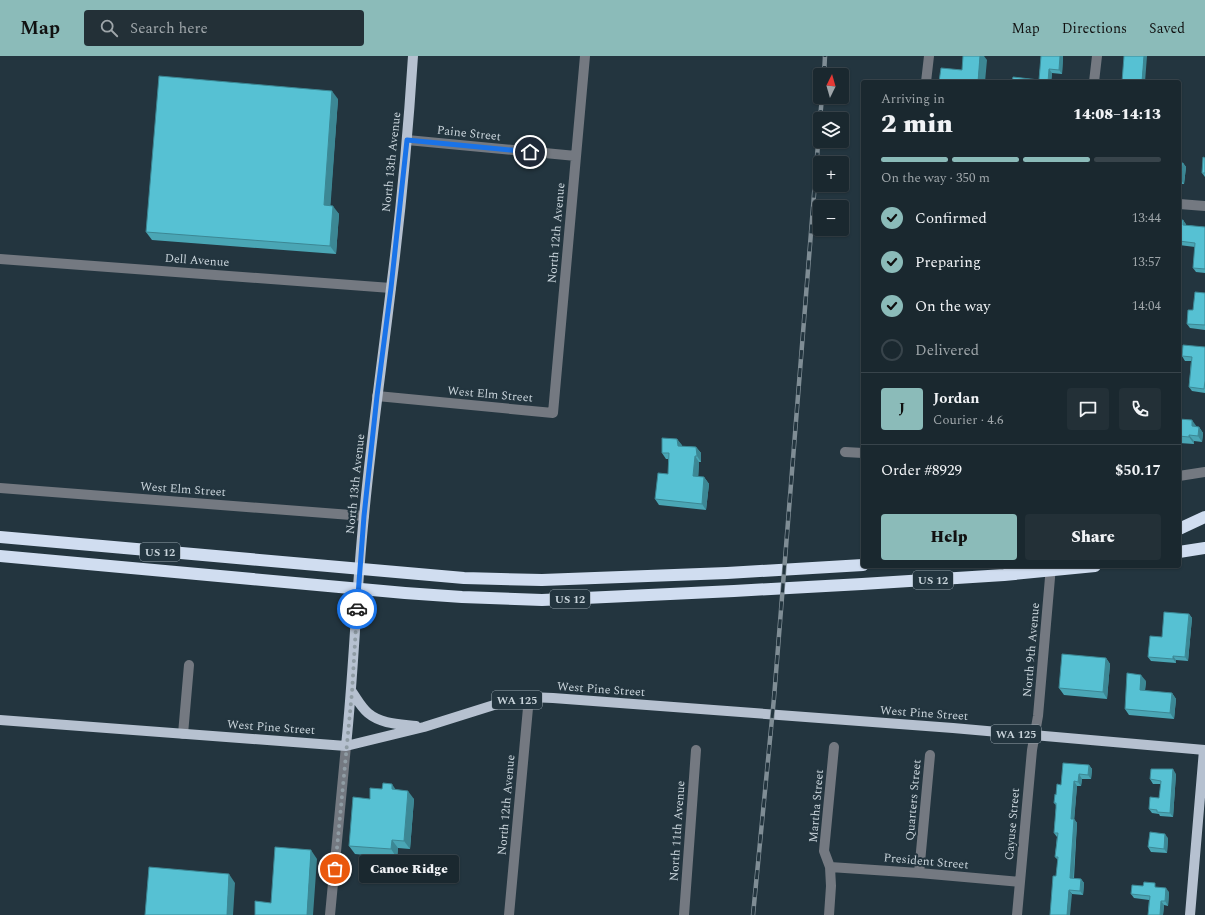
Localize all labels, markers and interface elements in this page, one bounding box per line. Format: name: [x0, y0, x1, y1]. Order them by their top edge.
search box: [84, 10, 364, 46]
text: Map: [20, 14, 60, 43]
icon: search: [98, 17, 120, 39]
text: Search here: [130, 17, 208, 40]
text: Map: [1012, 18, 1040, 39]
text: Directions: [1062, 18, 1127, 39]
text: Saved: [1149, 18, 1185, 39]
north arrow: [813, 68, 849, 104]
map controls: [813, 68, 849, 236]
text: Arriving in: [881, 89, 945, 109]
text: 14:08–14:13: [1073, 103, 1161, 126]
text: 2 min: [881, 104, 953, 144]
street label: North 13th Avenue: [377, 111, 406, 213]
button: layers: [813, 112, 849, 148]
street label: Paine Street: [436, 121, 502, 146]
pin: [513, 135, 547, 169]
icon: home: [519, 141, 541, 163]
button: +: [813, 156, 849, 192]
text: On the way · 350 m: [881, 168, 990, 188]
street label: North 12th Avenue: [543, 182, 570, 284]
button: −: [813, 200, 849, 236]
icon: check: [881, 207, 903, 229]
text: Confirmed: [915, 207, 987, 230]
text: 13:44: [1132, 208, 1161, 228]
street label: Dell Avenue: [164, 249, 230, 272]
icon: check: [881, 251, 903, 273]
text: Preparing: [915, 251, 981, 274]
text: 13:57: [1132, 252, 1161, 272]
icon: check: [881, 295, 903, 317]
text: On the way: [915, 295, 990, 318]
text: 14:04: [1132, 296, 1161, 316]
text: Delivered: [915, 339, 979, 362]
street label: West Elm Street: [446, 381, 534, 408]
text: Jordan: [933, 387, 980, 410]
button: chat: [1067, 388, 1109, 430]
button: phone: [1119, 388, 1161, 430]
text: J: [899, 397, 905, 420]
text: Courier · 4.6: [933, 410, 1003, 430]
street label: North 13th Avenue: [341, 433, 370, 535]
text: Order #8929: [881, 459, 962, 482]
text: $50.17: [1115, 459, 1161, 482]
street label: West Elm Street: [139, 477, 226, 502]
button: Help: [881, 514, 1017, 560]
button: Share: [1025, 514, 1161, 560]
road number: US 12: [140, 543, 180, 561]
road number: US 12: [913, 571, 953, 589]
courier: [337, 589, 377, 629]
road number: US 12: [550, 590, 590, 608]
icon: car: [346, 598, 368, 620]
street label: North 9th Avenue: [1018, 602, 1045, 698]
street label: West Pine Street: [556, 677, 646, 702]
road number: WA 125: [492, 691, 542, 709]
street label: West Pine Street: [879, 701, 969, 726]
street label: West Pine Street: [226, 715, 316, 740]
road number: WA 125: [991, 725, 1041, 743]
street label: North 12th Avenue: [493, 754, 520, 856]
street label: Quarters Street: [900, 759, 927, 841]
street label: Martha Street: [804, 769, 829, 844]
street label: North 11th Avenue: [665, 780, 691, 882]
street label: Cayuse Street: [1000, 787, 1025, 861]
street label: President Street: [883, 848, 969, 875]
pin: [318, 852, 352, 886]
callout: Canoe Ridge: [359, 855, 459, 883]
icon: bag: [324, 858, 346, 880]
text: Canoe Ridge: [370, 859, 448, 879]

